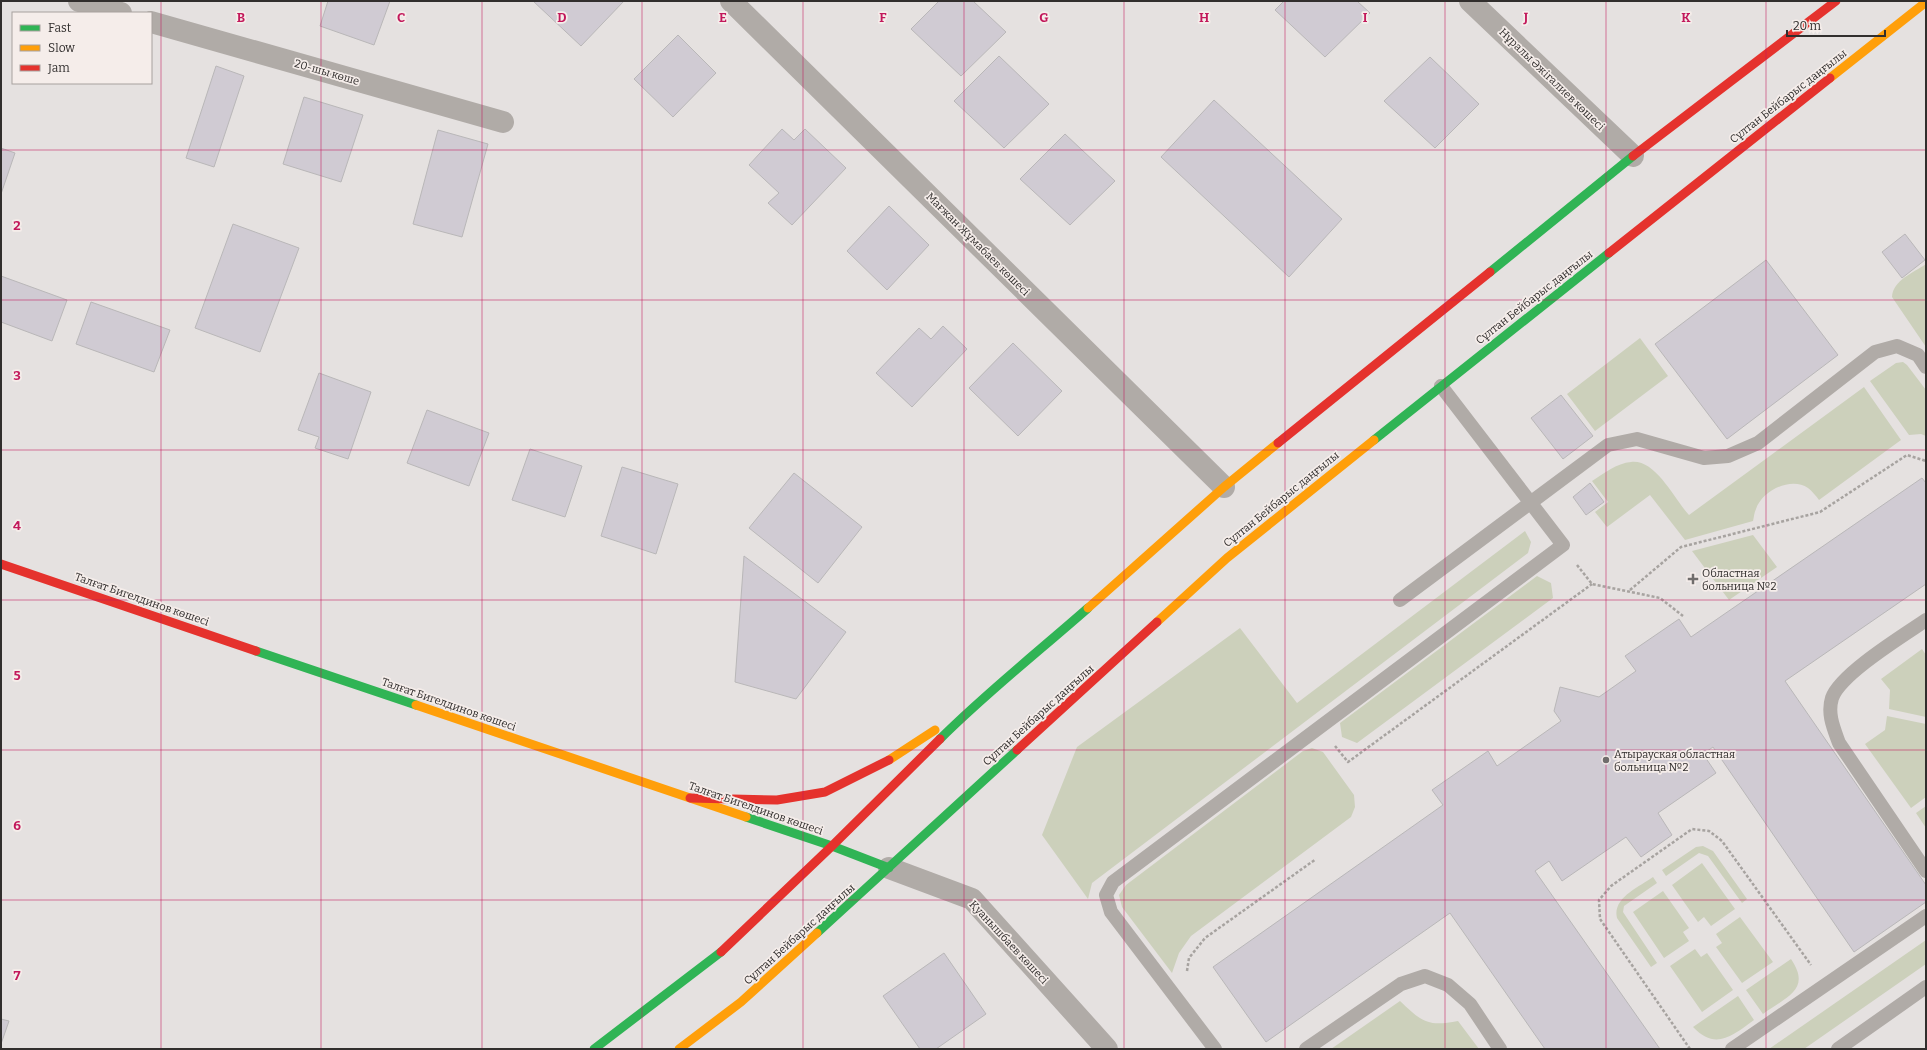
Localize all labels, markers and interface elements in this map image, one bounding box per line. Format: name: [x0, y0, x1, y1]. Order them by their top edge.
text: B: [237, 10, 245, 25]
text: C: [397, 10, 405, 25]
text: D: [557, 10, 567, 25]
text: E: [719, 10, 727, 25]
text: F: [879, 10, 887, 25]
text: G: [1039, 10, 1049, 25]
text: H: [1199, 10, 1209, 25]
text: I: [1363, 10, 1368, 25]
text: J: [1523, 10, 1529, 25]
text: K: [1681, 10, 1691, 25]
legend: [12, 12, 152, 84]
scale bar: [1787, 12, 1885, 38]
text: 20 m: [1793, 19, 1822, 33]
text: Fast: [48, 21, 72, 35]
street label: Нұралы Әжiгалиев көшесi: [1496, 26, 1607, 134]
text: Slow: [48, 41, 75, 55]
street label: Сұлтан Бейбарыс даңғылы: [1727, 47, 1849, 146]
street label: 20-шы көше: [293, 57, 361, 88]
text: Jam: [47, 61, 70, 75]
street label: Мағжан Жұмабаев көшесі: [923, 190, 1032, 299]
text: 2: [13, 218, 21, 233]
street label: Сұлтан Бейбарыс даңғылы: [1473, 248, 1595, 347]
text: 3: [13, 368, 21, 383]
street label: Сұлтан Бейбарыс даңғылы: [1221, 449, 1342, 550]
text: 4: [13, 518, 21, 533]
place label: Областная больница №2: [1702, 567, 1776, 593]
street label: Талғат Бигелдинов көшесі: [73, 570, 211, 629]
marker: Областная больница №2: [1687, 573, 1699, 585]
street label: Сұлтан Бейбарыс даңғылы: [980, 662, 1097, 769]
text: 5: [13, 668, 21, 683]
street label: Талғат Бигелдинов көшесі: [380, 675, 518, 734]
place label: Атырауская областная больница №2: [1614, 748, 1735, 774]
marker: Атырауская областная больница №2: [1601, 755, 1611, 765]
street label: Талғат Бигелдинов көшесі: [687, 779, 825, 838]
text: 6: [13, 818, 21, 833]
street label: Сұлтан Бейбарыс даңғылы: [741, 881, 858, 988]
street label: Қуанышбаев көшесі: [967, 898, 1051, 987]
text: 7: [14, 968, 21, 983]

